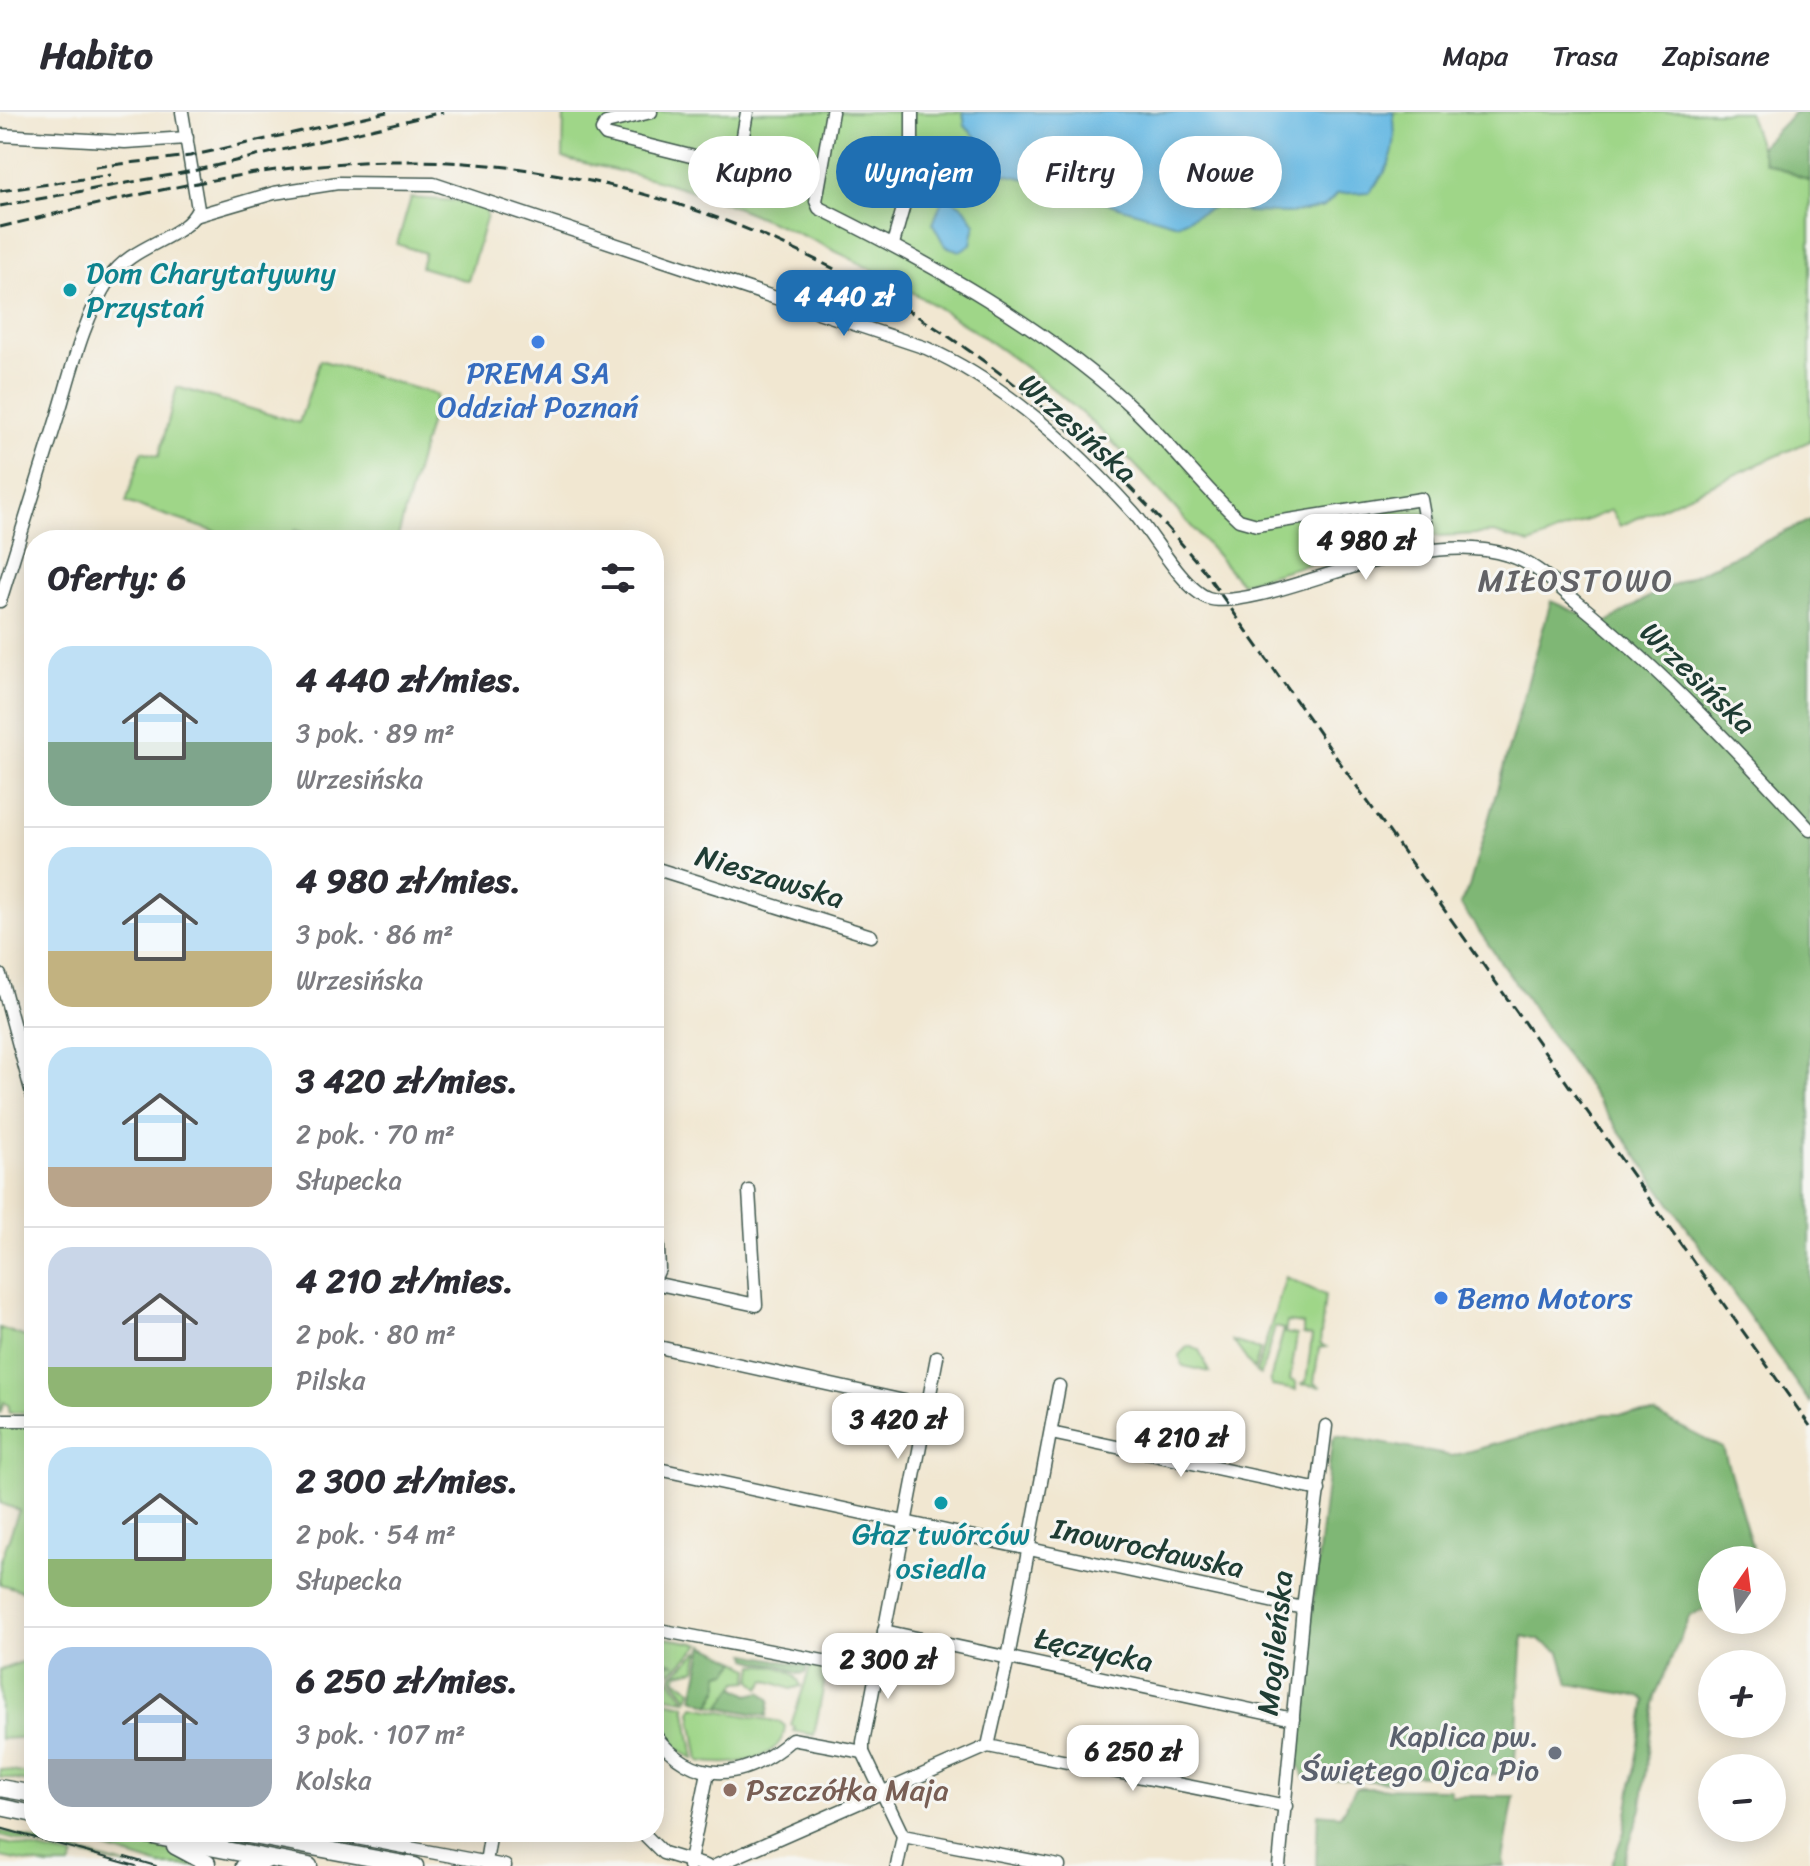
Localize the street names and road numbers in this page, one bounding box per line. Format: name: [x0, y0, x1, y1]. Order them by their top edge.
street label: Wrzesińska: [1005, 359, 1151, 497]
street label: Wrzesińska: [1627, 608, 1769, 748]
street label: Nieszawska: [689, 829, 851, 925]
street label: Inowrocławska: [1046, 1501, 1249, 1595]
street label: Mogileńska: [1241, 1568, 1309, 1718]
street label: Łęczycka: [1030, 1611, 1158, 1689]

